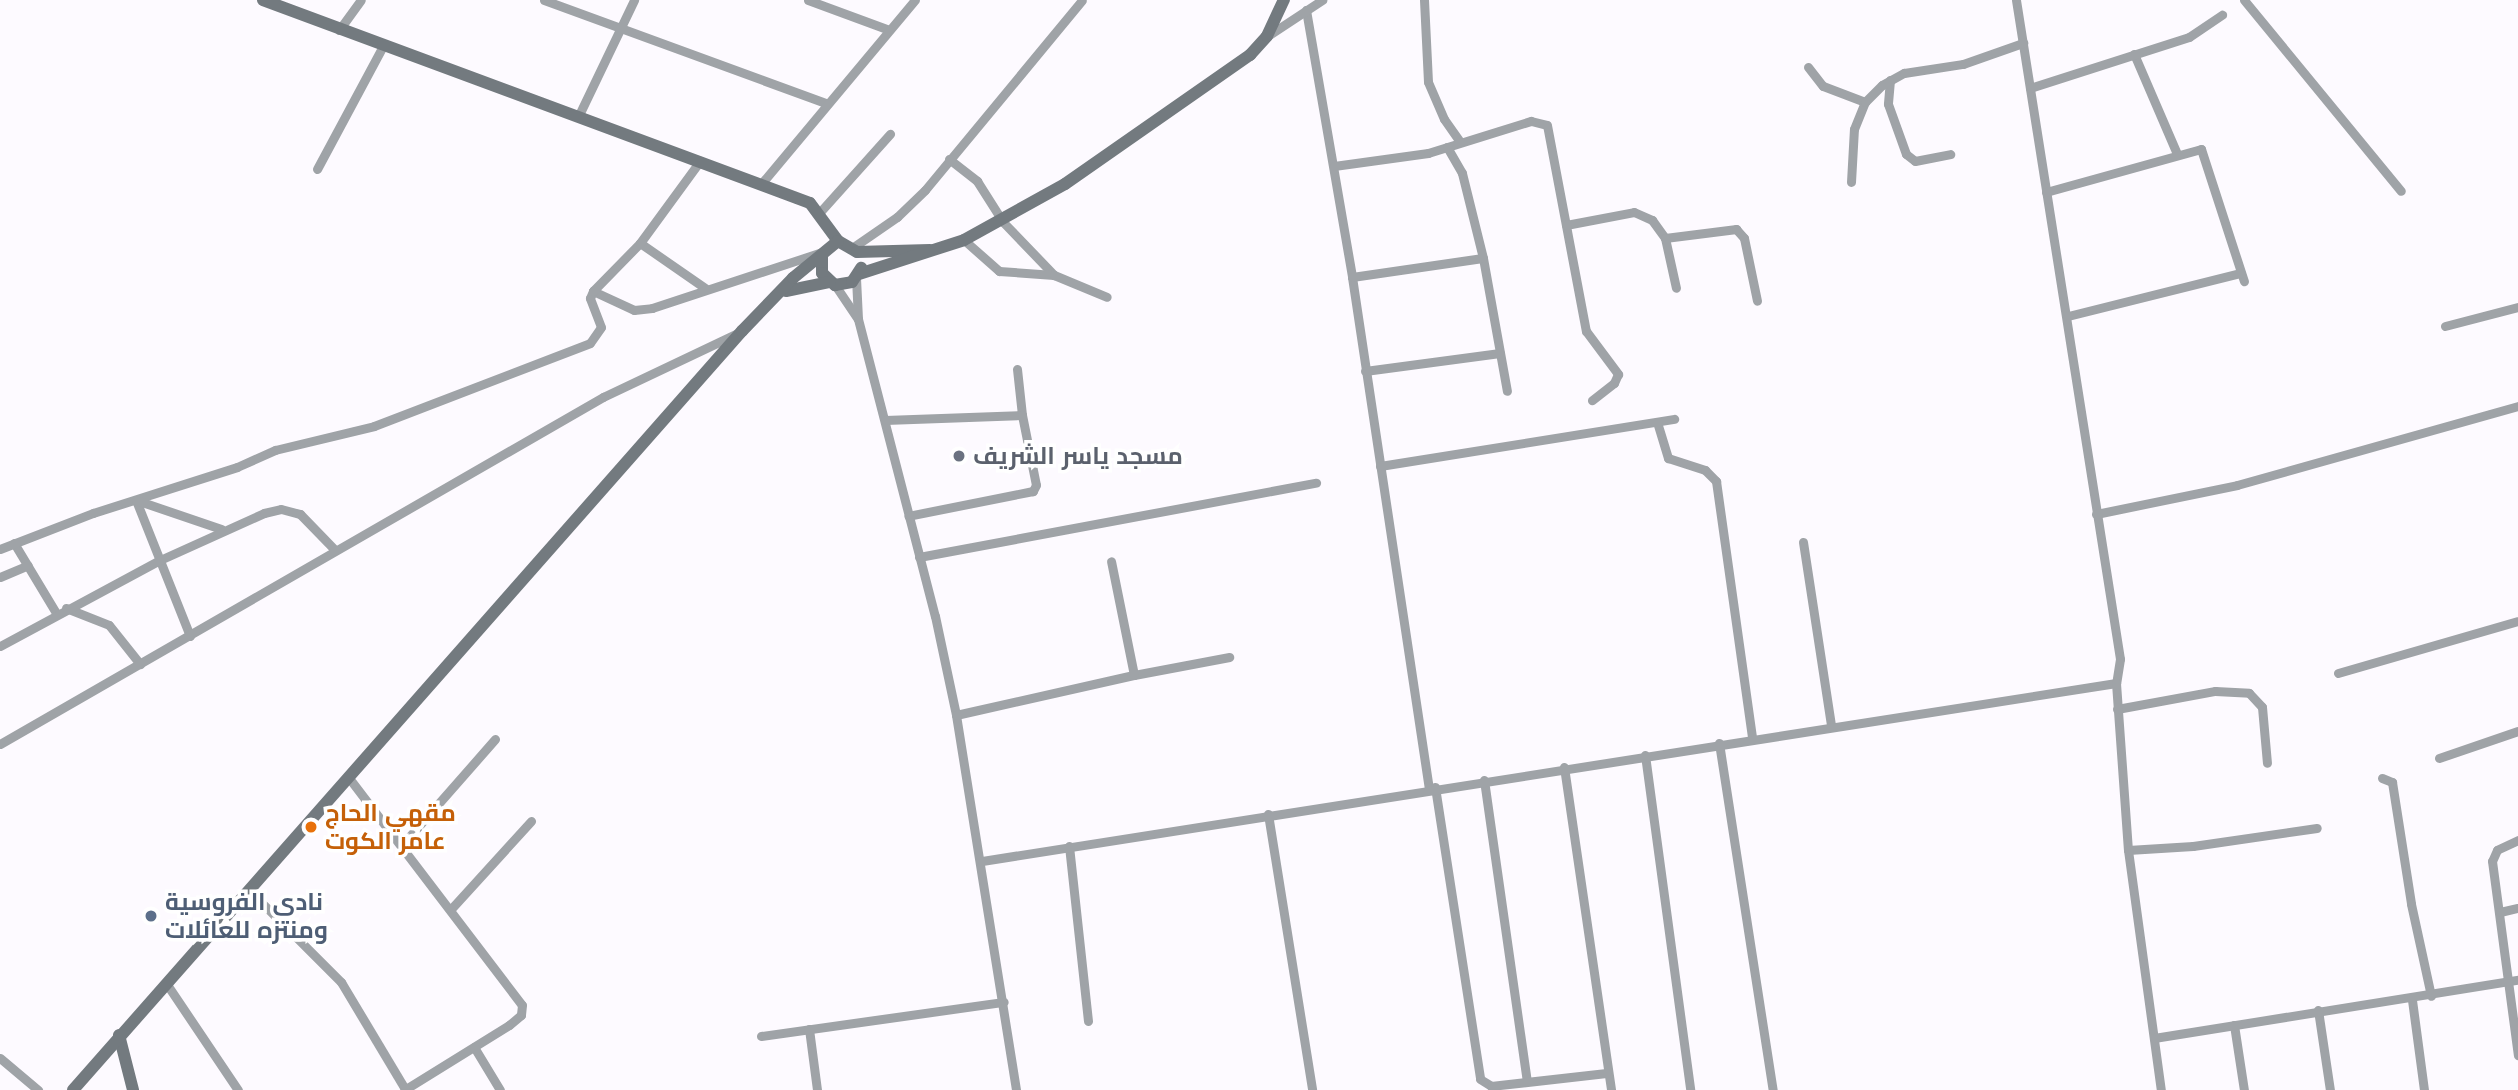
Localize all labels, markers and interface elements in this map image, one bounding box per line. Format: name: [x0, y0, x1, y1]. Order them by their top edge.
place label: مسجد ياسر الشريف: [973, 442, 1183, 470]
marker: مسجد ياسر الشريف: [951, 448, 967, 464]
place label: مقهي الحاج عامر الكوت: [325, 799, 456, 855]
marker: مقهي الحاج عامر الكوت: [303, 819, 319, 835]
place label: نادي الفروسية ومنتزه للعائلات: [165, 888, 328, 944]
marker: نادي الفروسية ومنتزه للعائلات: [143, 908, 159, 924]

